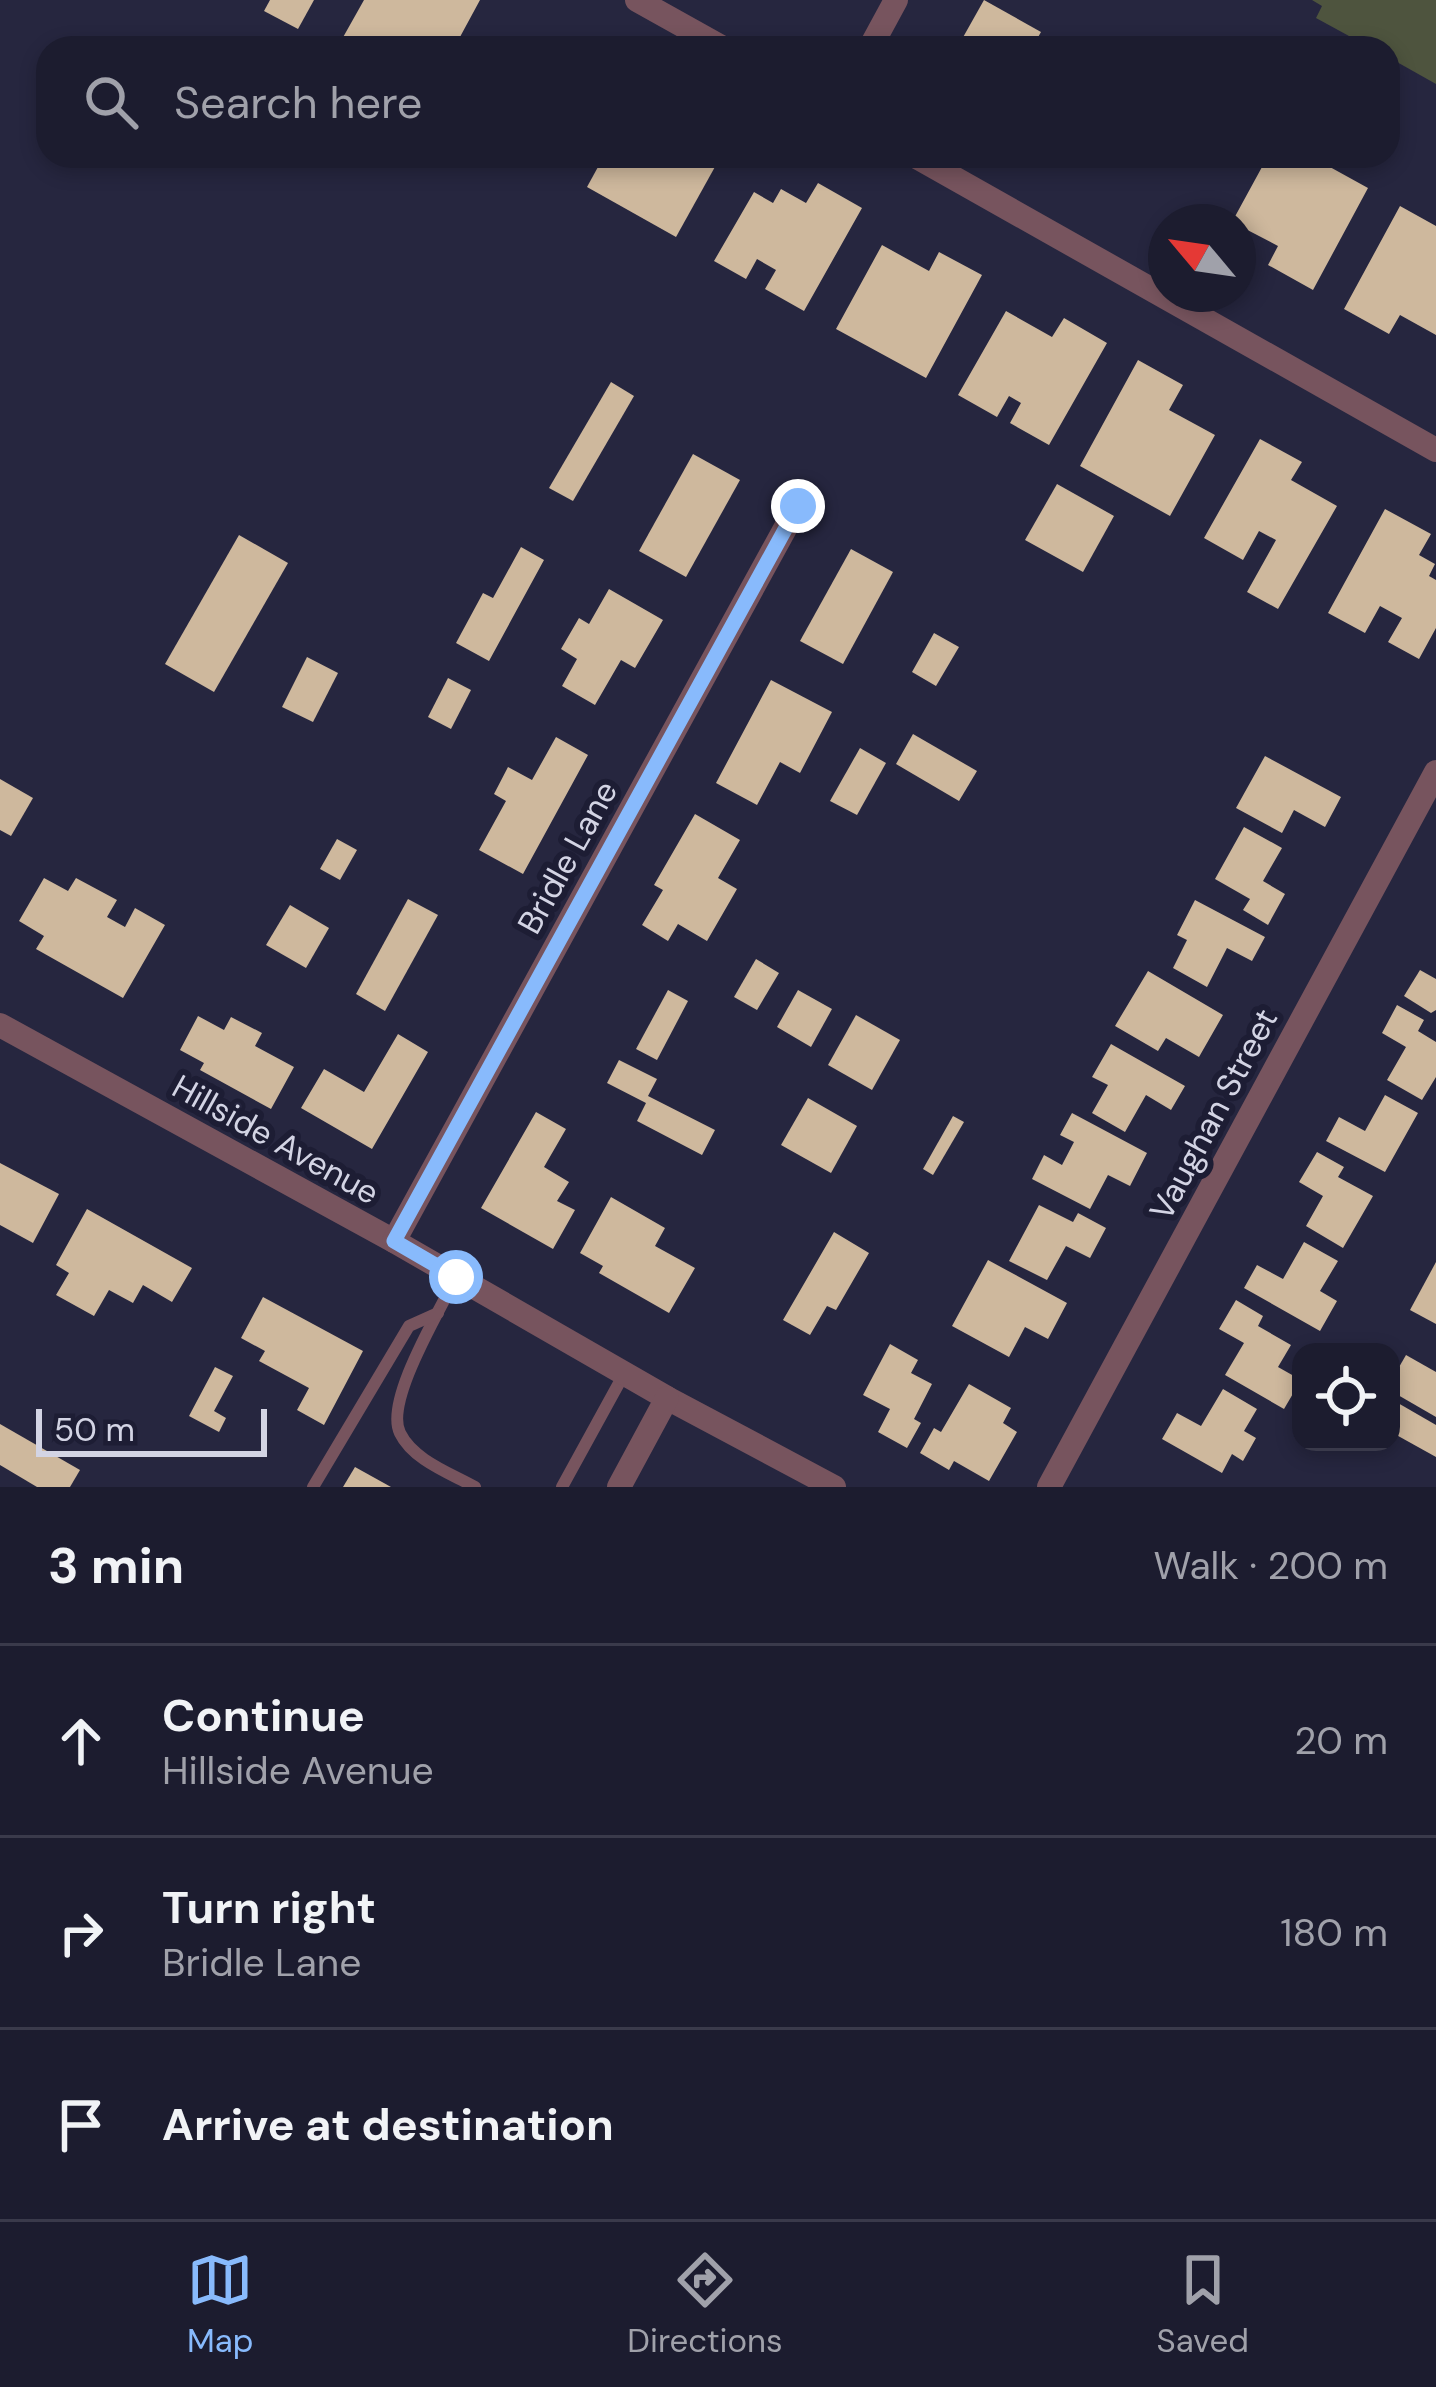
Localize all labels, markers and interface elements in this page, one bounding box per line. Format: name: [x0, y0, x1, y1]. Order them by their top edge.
search box: [36, 36, 1400, 168]
icon: search: [78, 69, 144, 135]
text: Search here: [174, 73, 422, 132]
north arrow: [1148, 204, 1256, 312]
route end: [771, 479, 825, 533]
street label: Bridle Lane: [508, 773, 627, 941]
street label: Vaughan Street: [1140, 1001, 1287, 1227]
street label: Hillside Avenue: [165, 1065, 387, 1214]
route start: [429, 1250, 483, 1304]
map controls: [1292, 1343, 1400, 1451]
button: locate: [1292, 1343, 1400, 1451]
scale bar: [36, 1403, 267, 1456]
text: 50 m: [54, 1408, 135, 1451]
text: 3 min: [48, 1532, 184, 1599]
text: Walk · 200 m: [1154, 1540, 1388, 1591]
text: Continue: [162, 1686, 365, 1745]
icon: ahead: [48, 1708, 114, 1774]
text: 20 m: [1294, 1715, 1388, 1766]
text: Hillside Avenue: [162, 1745, 434, 1796]
text: Turn right: [162, 1878, 376, 1937]
icon: right: [48, 1900, 114, 1966]
text: 180 m: [1280, 1907, 1388, 1958]
text: Bridle Lane: [162, 1937, 361, 1988]
icon: arrive: [48, 2092, 114, 2158]
text: Arrive at destination: [162, 2095, 614, 2154]
tab: Map: [187, 2247, 253, 2362]
tab: Directions: [627, 2247, 783, 2362]
tab: Saved: [1157, 2247, 1249, 2362]

